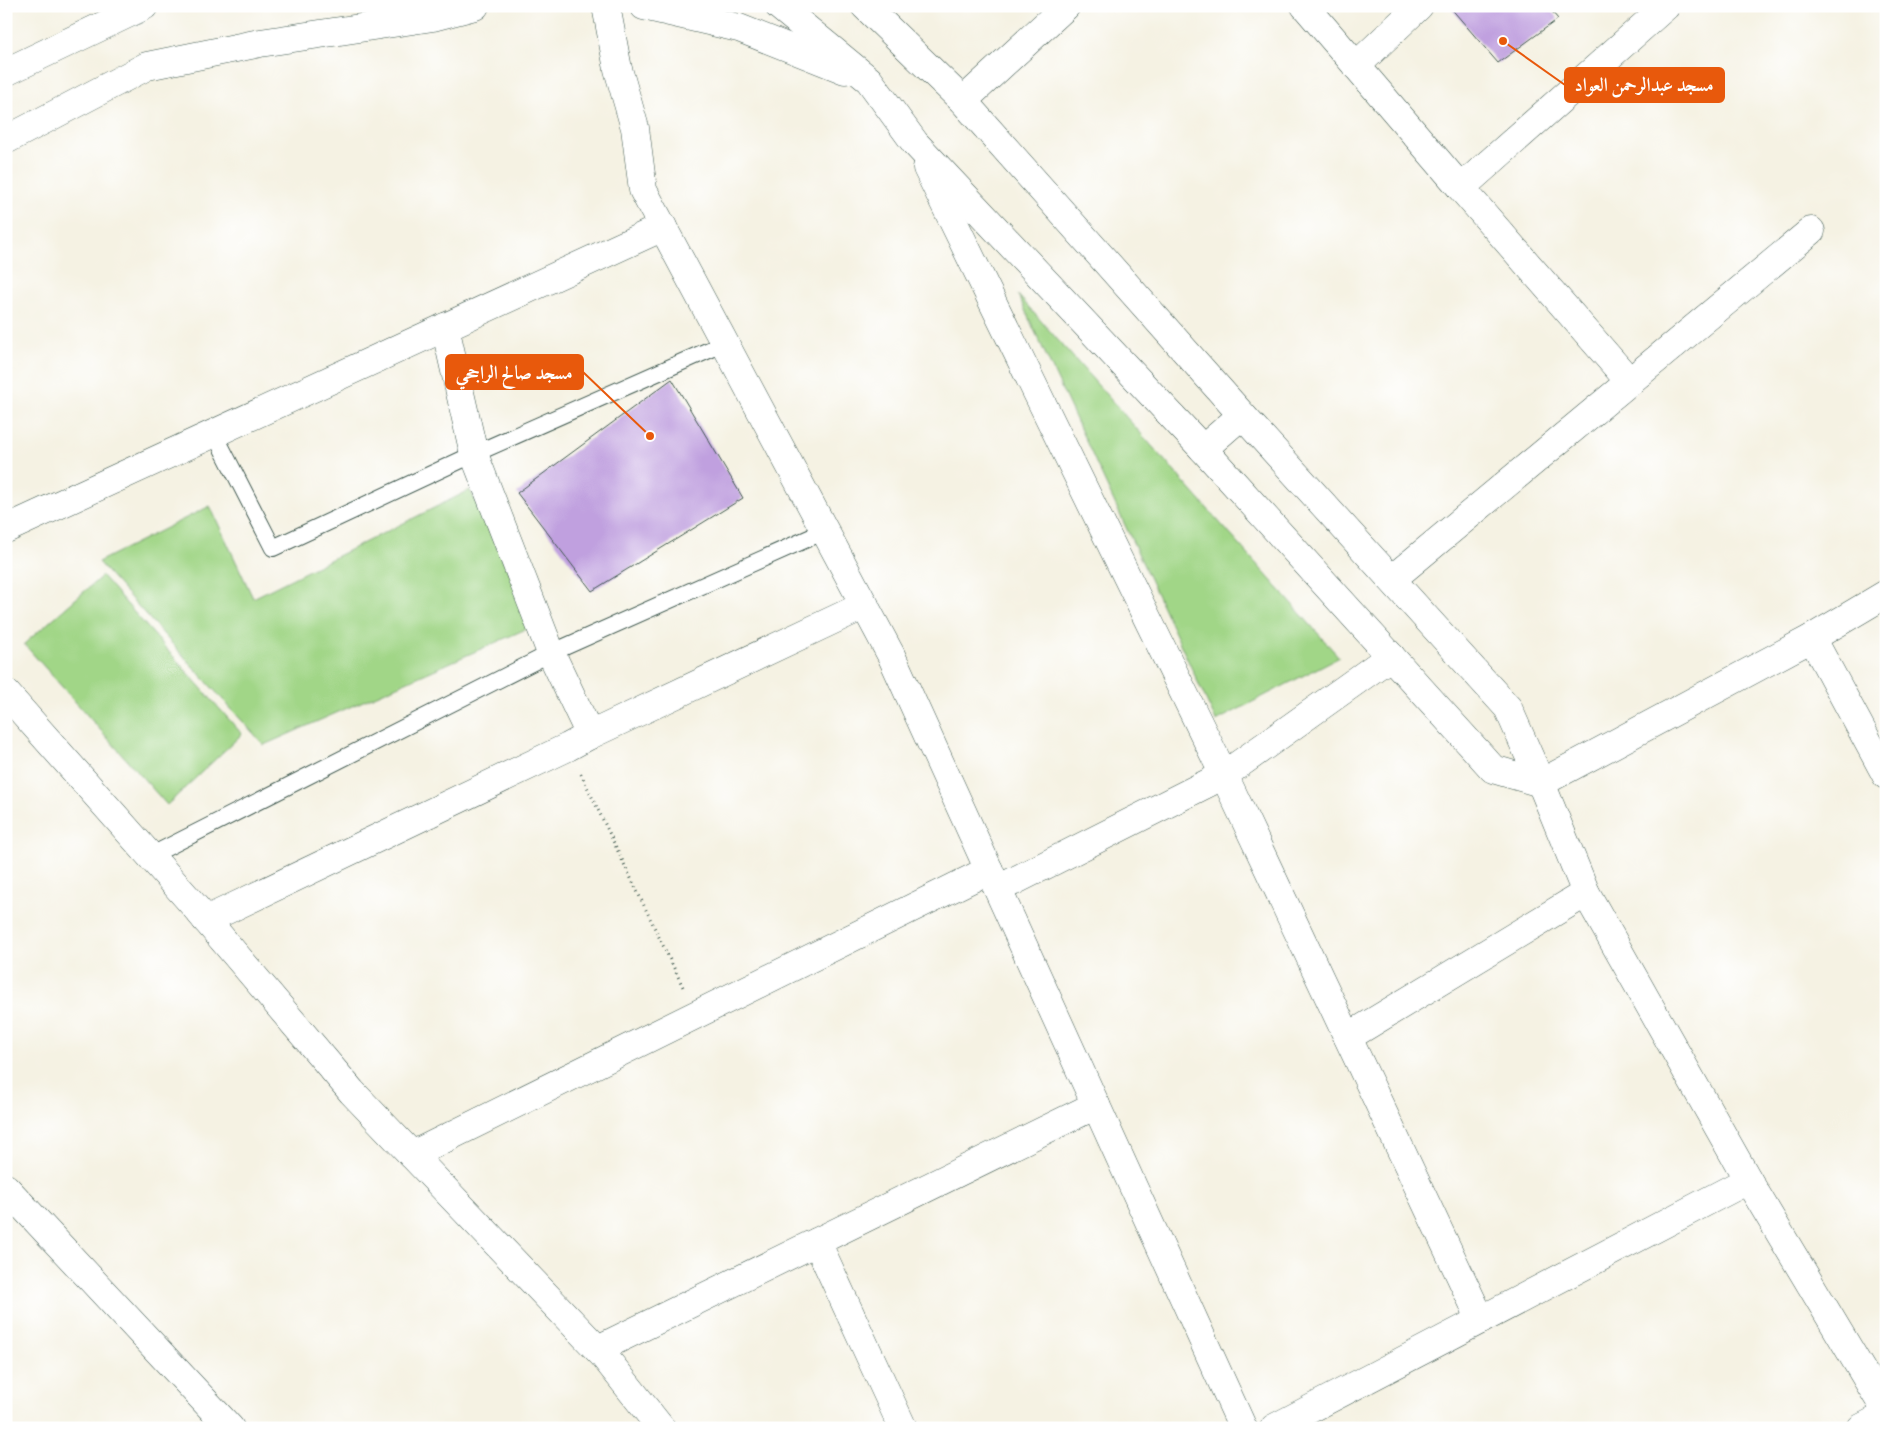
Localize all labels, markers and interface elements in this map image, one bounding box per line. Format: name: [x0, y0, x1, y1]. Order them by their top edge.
callout: مسجد عبدالرحمن العواد: [1565, 68, 1724, 102]
text: مسجد عبدالرحمن العواد: [1574, 72, 1714, 98]
callout: مسجد صالح الراجحي: [446, 355, 583, 389]
text: مسجد صالح الراجحي: [455, 360, 573, 390]

